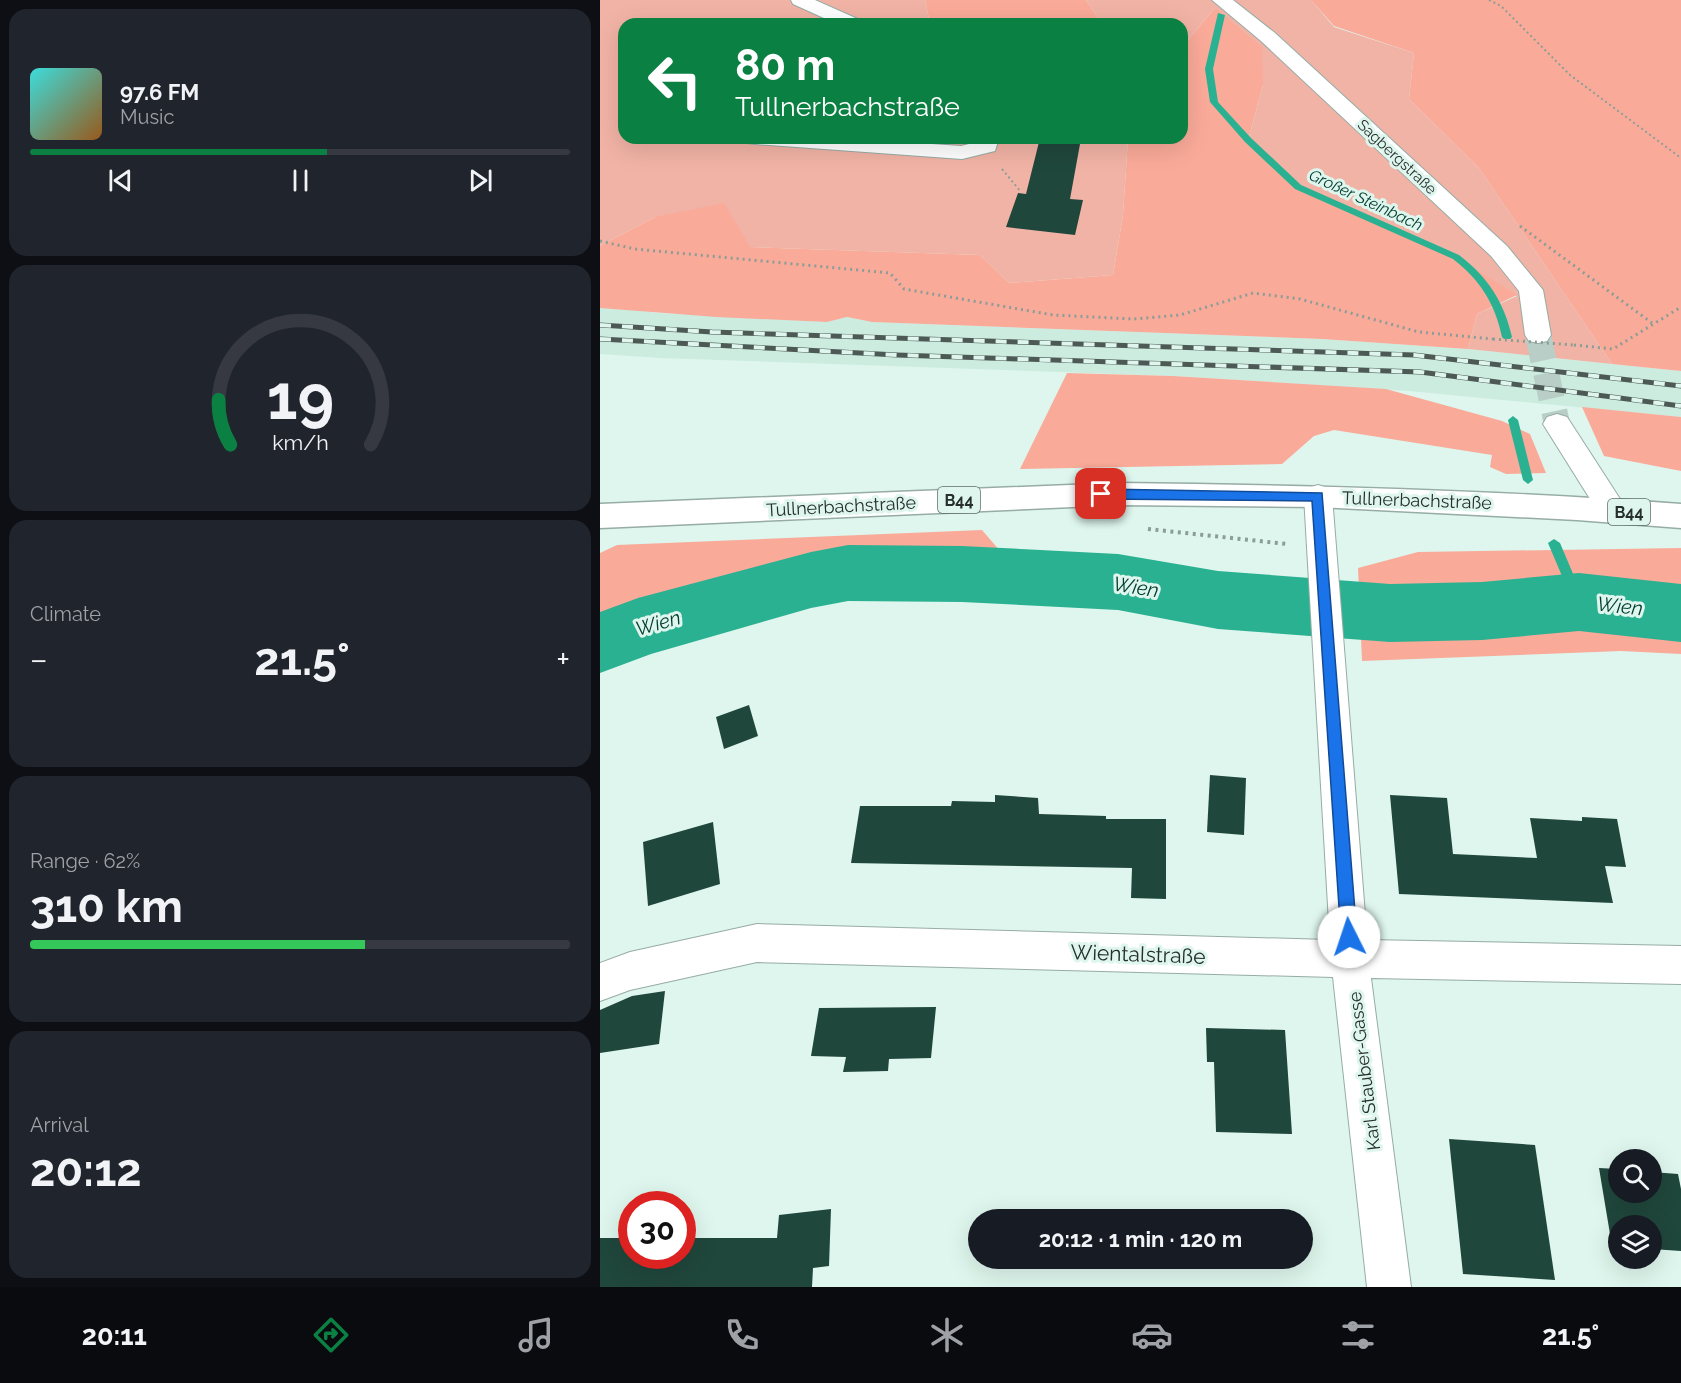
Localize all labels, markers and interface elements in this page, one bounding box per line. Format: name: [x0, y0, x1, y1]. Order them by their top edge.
text: 80 m: [735, 41, 835, 90]
icon: left: [636, 42, 714, 120]
text: 97.6 FM: [120, 79, 199, 105]
text: Tullnerbachstraße: [735, 91, 960, 122]
text: Music: [120, 105, 174, 129]
street label: Sagbergstraße: [1354, 116, 1440, 198]
icon: previous: [104, 164, 137, 197]
icon: pause: [284, 164, 317, 197]
icon: next: [464, 164, 497, 197]
water label: Großer Steinbach: [1306, 165, 1426, 235]
text: 19: [266, 360, 334, 434]
text: km/h: [272, 430, 328, 455]
pin: [1075, 468, 1126, 519]
icon: arrive: [1084, 477, 1117, 510]
road number: B44: [938, 487, 980, 513]
street label: Tullnerbachstraße: [1342, 487, 1493, 513]
street label: Tullnerbachstraße: [766, 492, 917, 520]
road number: B44: [1608, 499, 1650, 525]
water label: Wien: [1111, 572, 1161, 602]
water label: Wien: [1596, 592, 1644, 620]
text: Climate: [30, 602, 101, 626]
water label: Wien: [633, 605, 683, 641]
text: 21.5°: [254, 633, 350, 686]
text: −: [30, 640, 48, 679]
text: +: [556, 640, 570, 679]
text: Range · 62%: [30, 849, 140, 873]
text: 310 km: [30, 880, 183, 933]
position arrow: [1317, 905, 1381, 969]
street label: Wientalstraße: [1070, 939, 1206, 969]
street label: Karl Stauber-Gasse: [1344, 990, 1384, 1151]
text: Arrival: [30, 1113, 89, 1137]
text: 20:12: [30, 1144, 142, 1197]
map controls: [1608, 1149, 1662, 1269]
button: search: [1608, 1149, 1662, 1203]
speed limit sign: 30: [618, 1191, 696, 1269]
button: layers: [1608, 1215, 1662, 1269]
text: 20:12 · 1 min · 120 m: [1039, 1226, 1242, 1252]
icon: directions: [310, 1314, 352, 1356]
icon: music: [515, 1314, 557, 1356]
icon: phone: [721, 1314, 763, 1356]
icon: climate: [926, 1314, 968, 1356]
icon: car: [1131, 1314, 1173, 1356]
icon: filters: [1337, 1314, 1379, 1356]
text: 20:11: [82, 1320, 147, 1351]
text: 21.5°: [1542, 1320, 1599, 1351]

